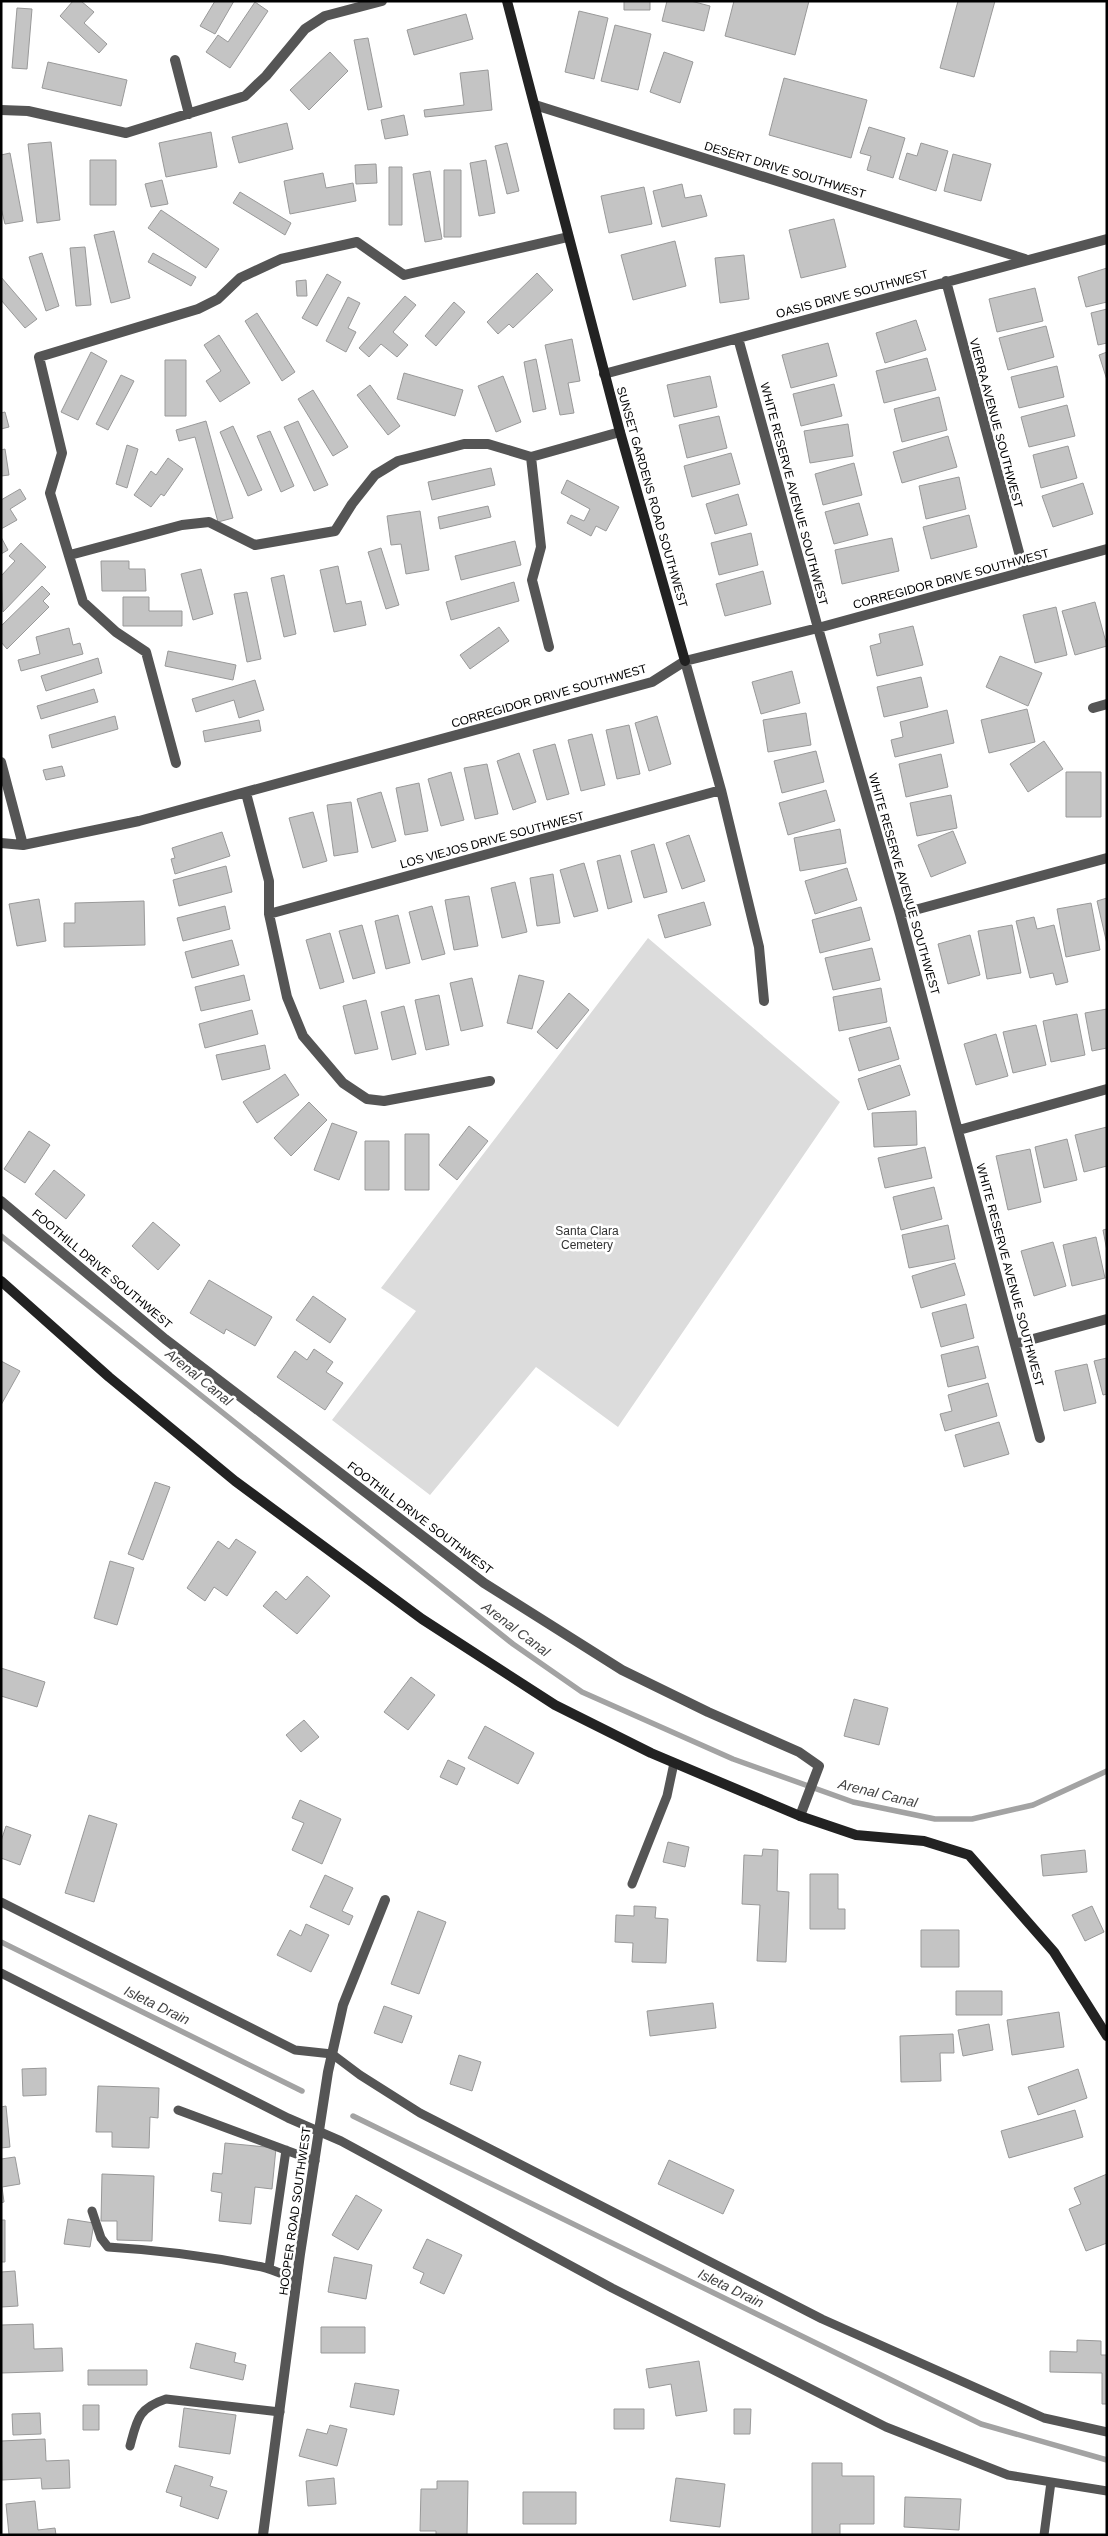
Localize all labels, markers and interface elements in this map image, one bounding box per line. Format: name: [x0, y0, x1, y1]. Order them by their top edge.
street label: DESERT DRIVE SOUTHWEST: [703, 139, 868, 201]
street label: OASIS DRIVE SOUTHWEST: [775, 267, 930, 321]
street label: VIERRA AVENUE SOUTHWEST: [967, 337, 1026, 510]
street label: WHITE RESERVE AVENUE SOUTHWEST: [757, 381, 831, 608]
street label: SUNSET GARDENS ROAD SOUTHWEST: [614, 385, 690, 610]
street label: CORREGIDOR DRIVE SOUTHWEST: [851, 546, 1051, 612]
street label: CORREGIDOR DRIVE SOUTHWEST: [450, 661, 649, 731]
street label: WHITE RESERVE AVENUE SOUTHWEST: [866, 771, 943, 997]
street label: LOS VIEJOS DRIVE SOUTHWEST: [398, 808, 586, 871]
street label: WHITE RESERVE AVENUE SOUTHWEST: [973, 1162, 1047, 1389]
street label: FOOTHILL DRIVE SOUTHWEST: [29, 1206, 175, 1332]
park label: Santa Clara Cemetery: [555, 1224, 619, 1252]
water label: Arenal Canal: [162, 1345, 236, 1409]
street label: FOOTHILL DRIVE SOUTHWEST: [345, 1459, 496, 1578]
water label: Arenal Canal: [478, 1598, 554, 1660]
water label: Arenal Canal: [836, 1775, 920, 1811]
water label: Isleta Drain: [122, 1982, 193, 2028]
street label: HOOPER ROAD SOUTHWEST: [276, 2125, 314, 2296]
water label: Isleta Drain: [696, 2265, 767, 2311]

